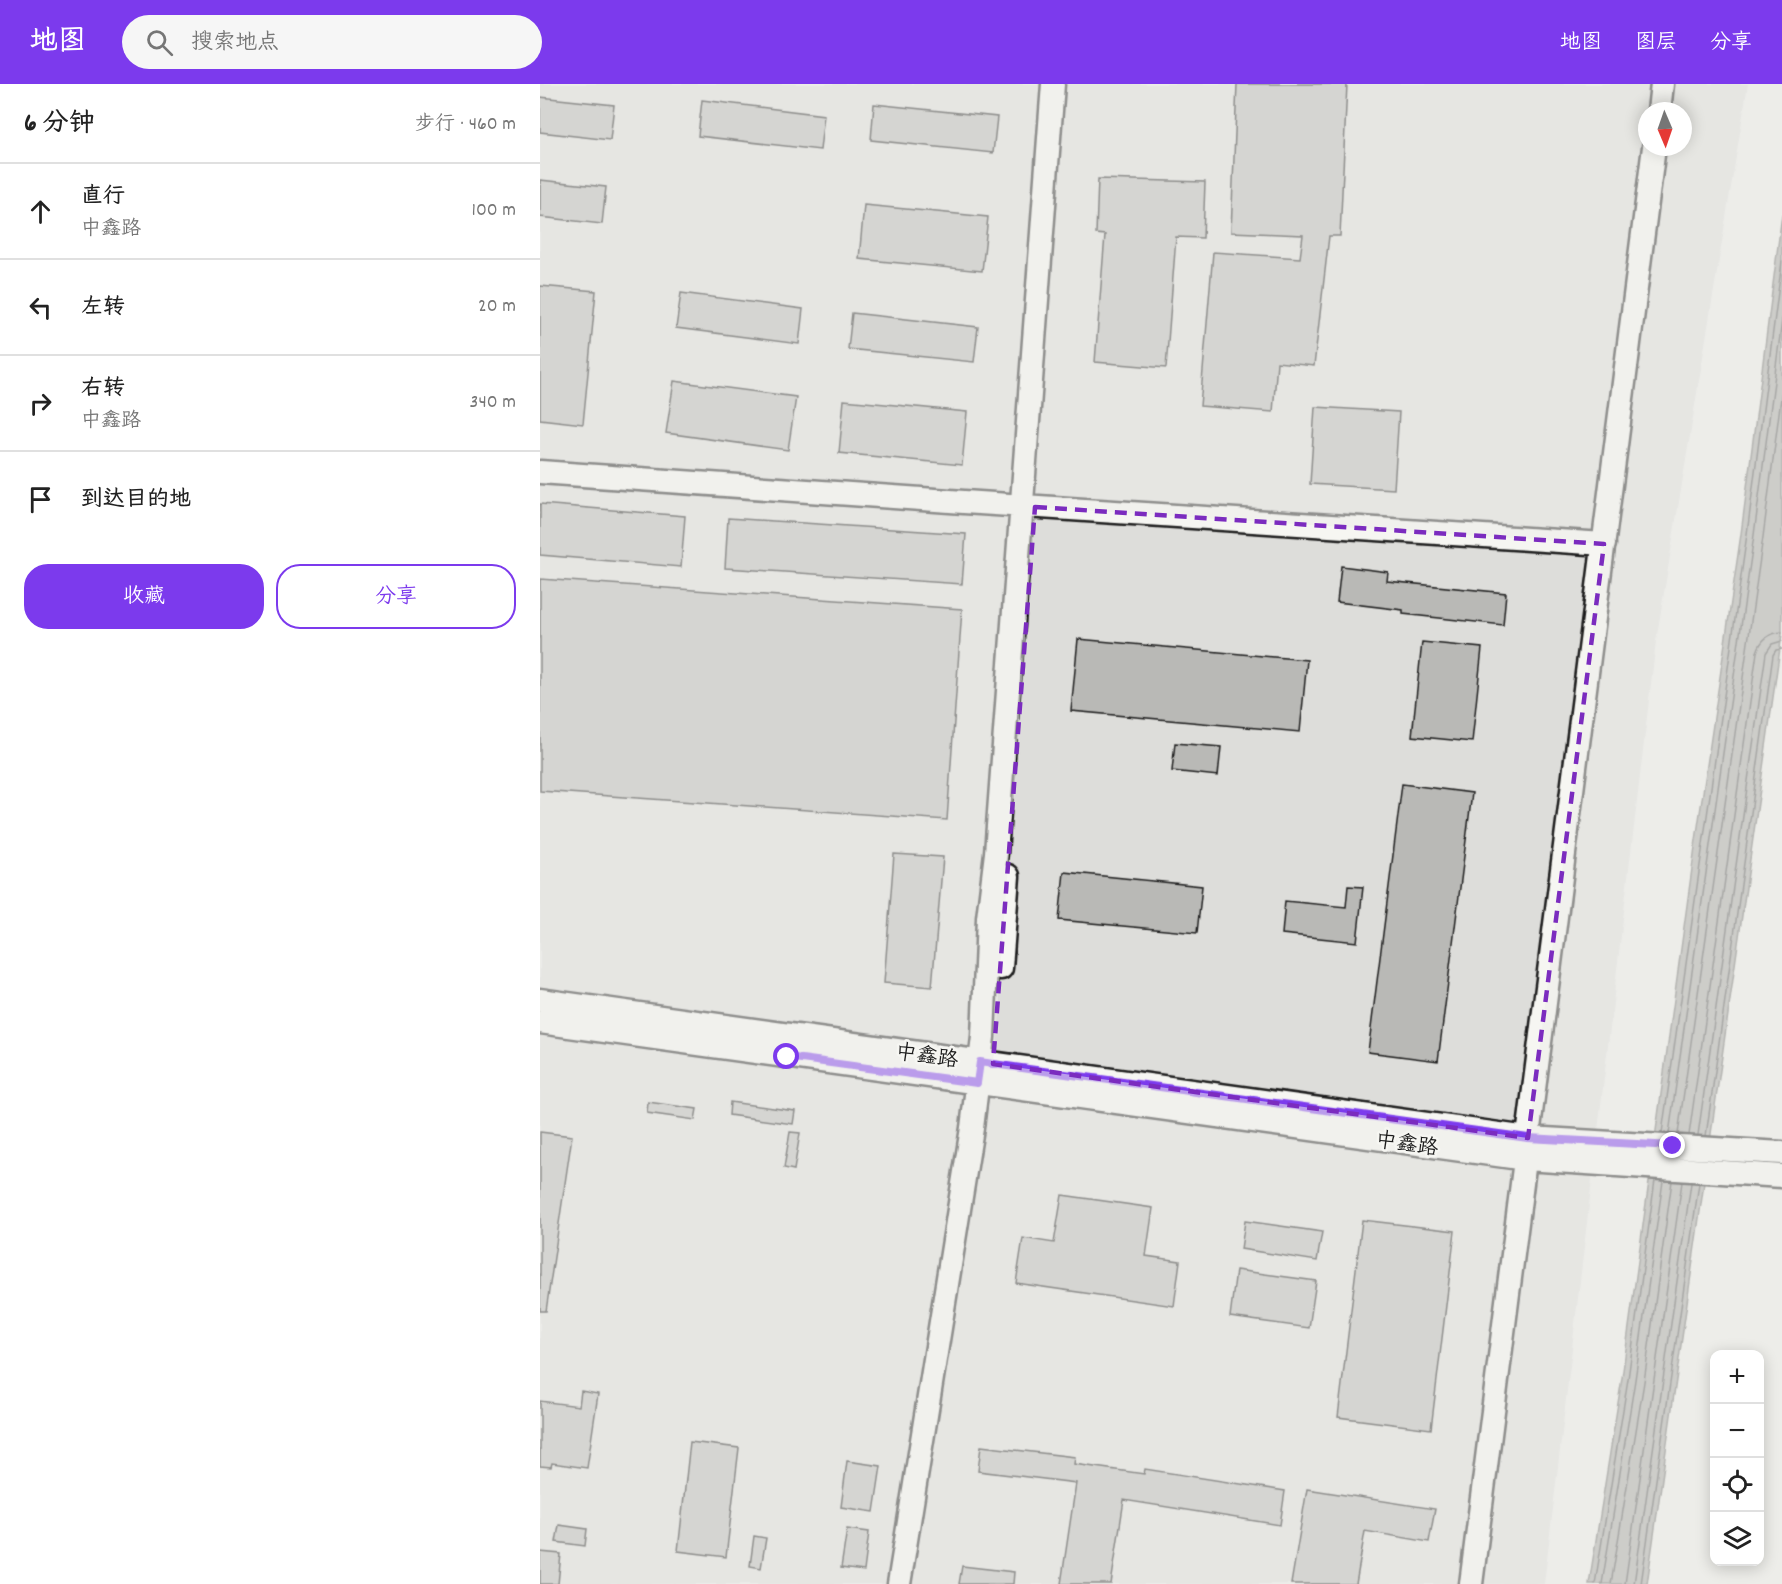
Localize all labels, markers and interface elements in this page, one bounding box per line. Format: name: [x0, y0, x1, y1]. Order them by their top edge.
search box: [122, 15, 542, 69]
text: 地图: [30, 24, 86, 64]
icon: search: [143, 26, 176, 59]
text: 搜索地点: [191, 28, 279, 59]
text: 地图: [1560, 29, 1602, 59]
text: 图层: [1635, 29, 1677, 59]
text: 分享: [1710, 29, 1752, 59]
north arrow: [1638, 102, 1692, 156]
text: 6 分钟: [24, 106, 95, 143]
text: 步行 · 460 m: [415, 111, 516, 139]
text: 直行: [81, 182, 125, 213]
icon: ahead: [24, 195, 57, 228]
text: 100 m: [472, 197, 516, 225]
text: 中鑫路: [81, 216, 141, 244]
icon: left: [24, 291, 57, 324]
text: 左转: [81, 293, 125, 324]
text: 20 m: [478, 293, 516, 321]
text: 右转: [81, 374, 125, 405]
icon: right: [24, 387, 57, 420]
text: 340 m: [470, 389, 516, 417]
text: 中鑫路: [81, 408, 141, 436]
icon: arrive: [24, 483, 57, 516]
text: 到达目的地: [81, 485, 191, 516]
button: 收藏: [24, 564, 264, 629]
button: 分享: [276, 564, 516, 629]
street label: 中鑫路: [893, 1039, 960, 1077]
route start: [773, 1043, 799, 1069]
street label: 中鑫路: [1373, 1127, 1440, 1165]
route end: [1659, 1132, 1685, 1158]
map controls: [1710, 1350, 1764, 1566]
button: +: [1710, 1350, 1764, 1404]
button: −: [1710, 1404, 1764, 1458]
button: locate: [1710, 1458, 1764, 1512]
button: layers: [1710, 1512, 1764, 1566]

